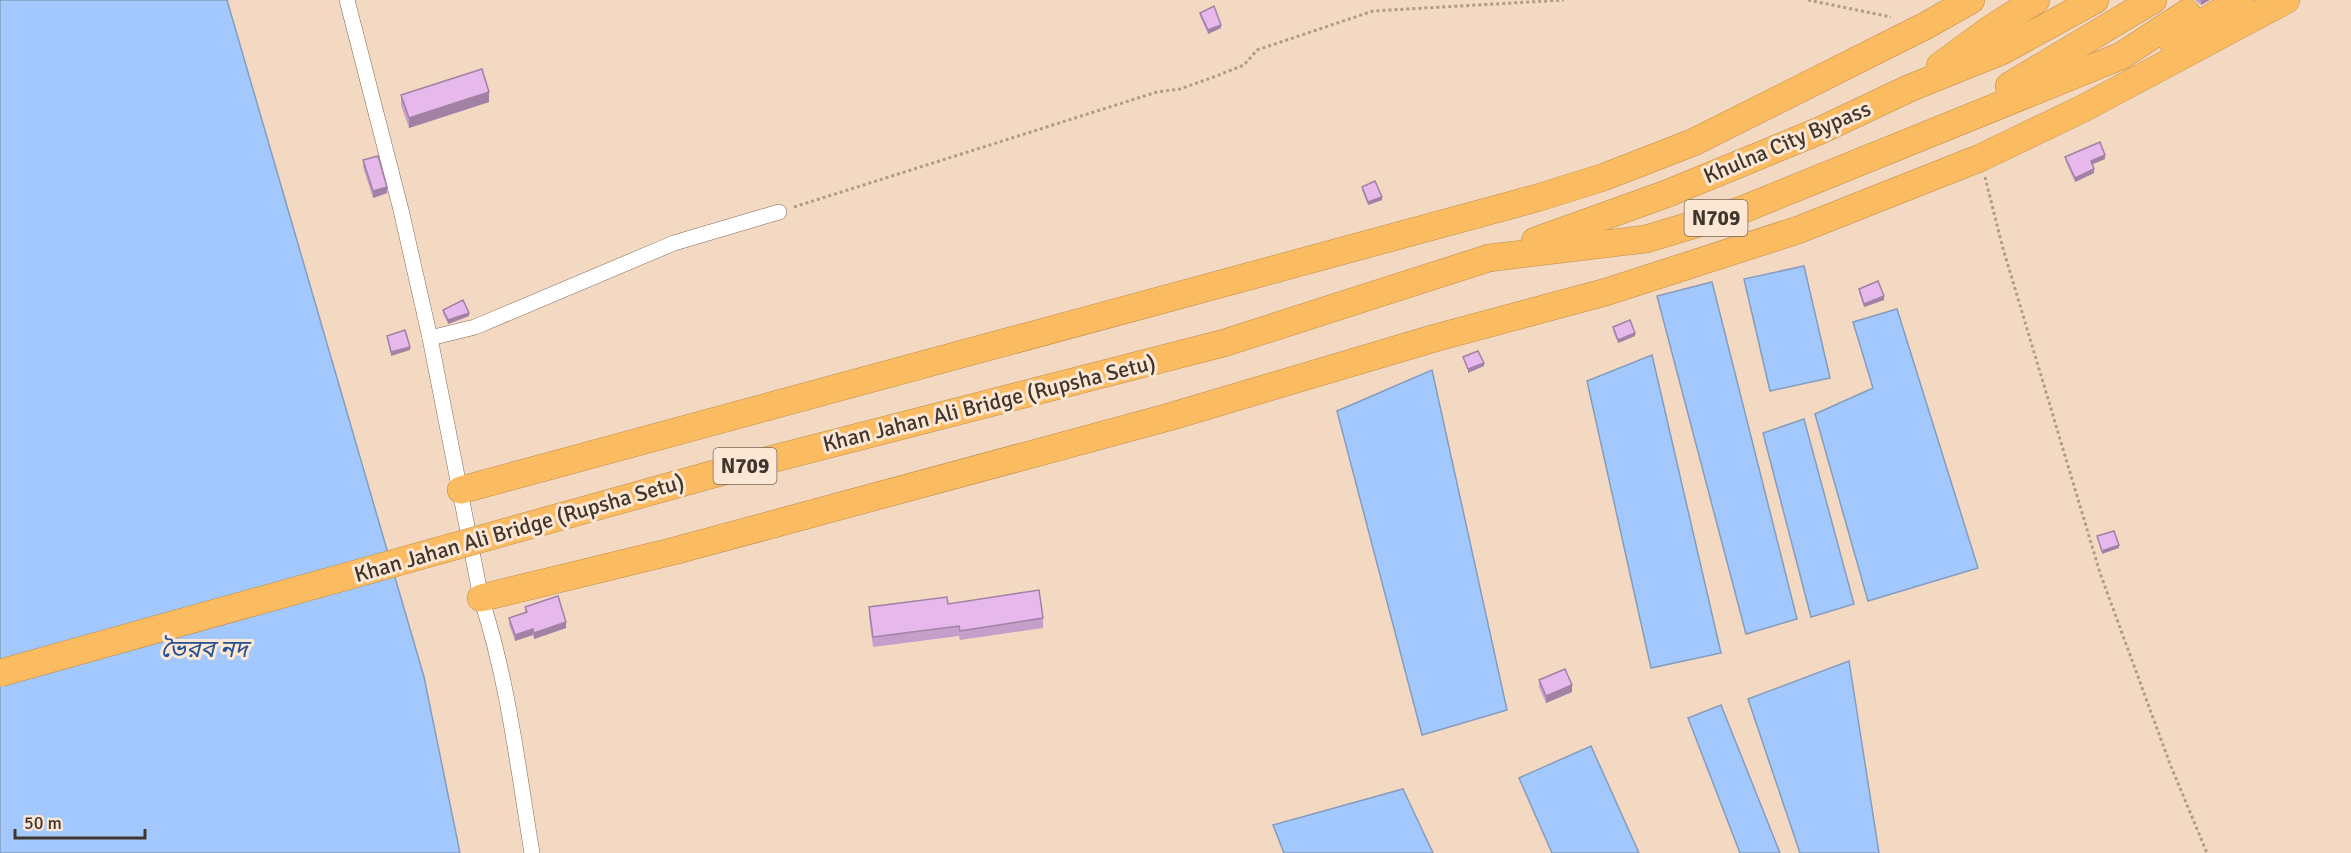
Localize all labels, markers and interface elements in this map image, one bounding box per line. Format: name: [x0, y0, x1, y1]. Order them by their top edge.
street label: Khulna City Bypass: [1699, 95, 1875, 189]
road number: N709: [1684, 200, 1748, 236]
street label: Khan Jahan Ali Bridge (Rupsha Setu): [820, 349, 1158, 457]
road number: N709: [714, 448, 777, 484]
street label: Khan Jahan Ali Bridge (Rupsha Setu): [351, 468, 687, 588]
water label: ভৈরব নদ: [160, 634, 252, 664]
scale bar: [15, 802, 146, 840]
text: 50 m: [24, 812, 62, 834]

